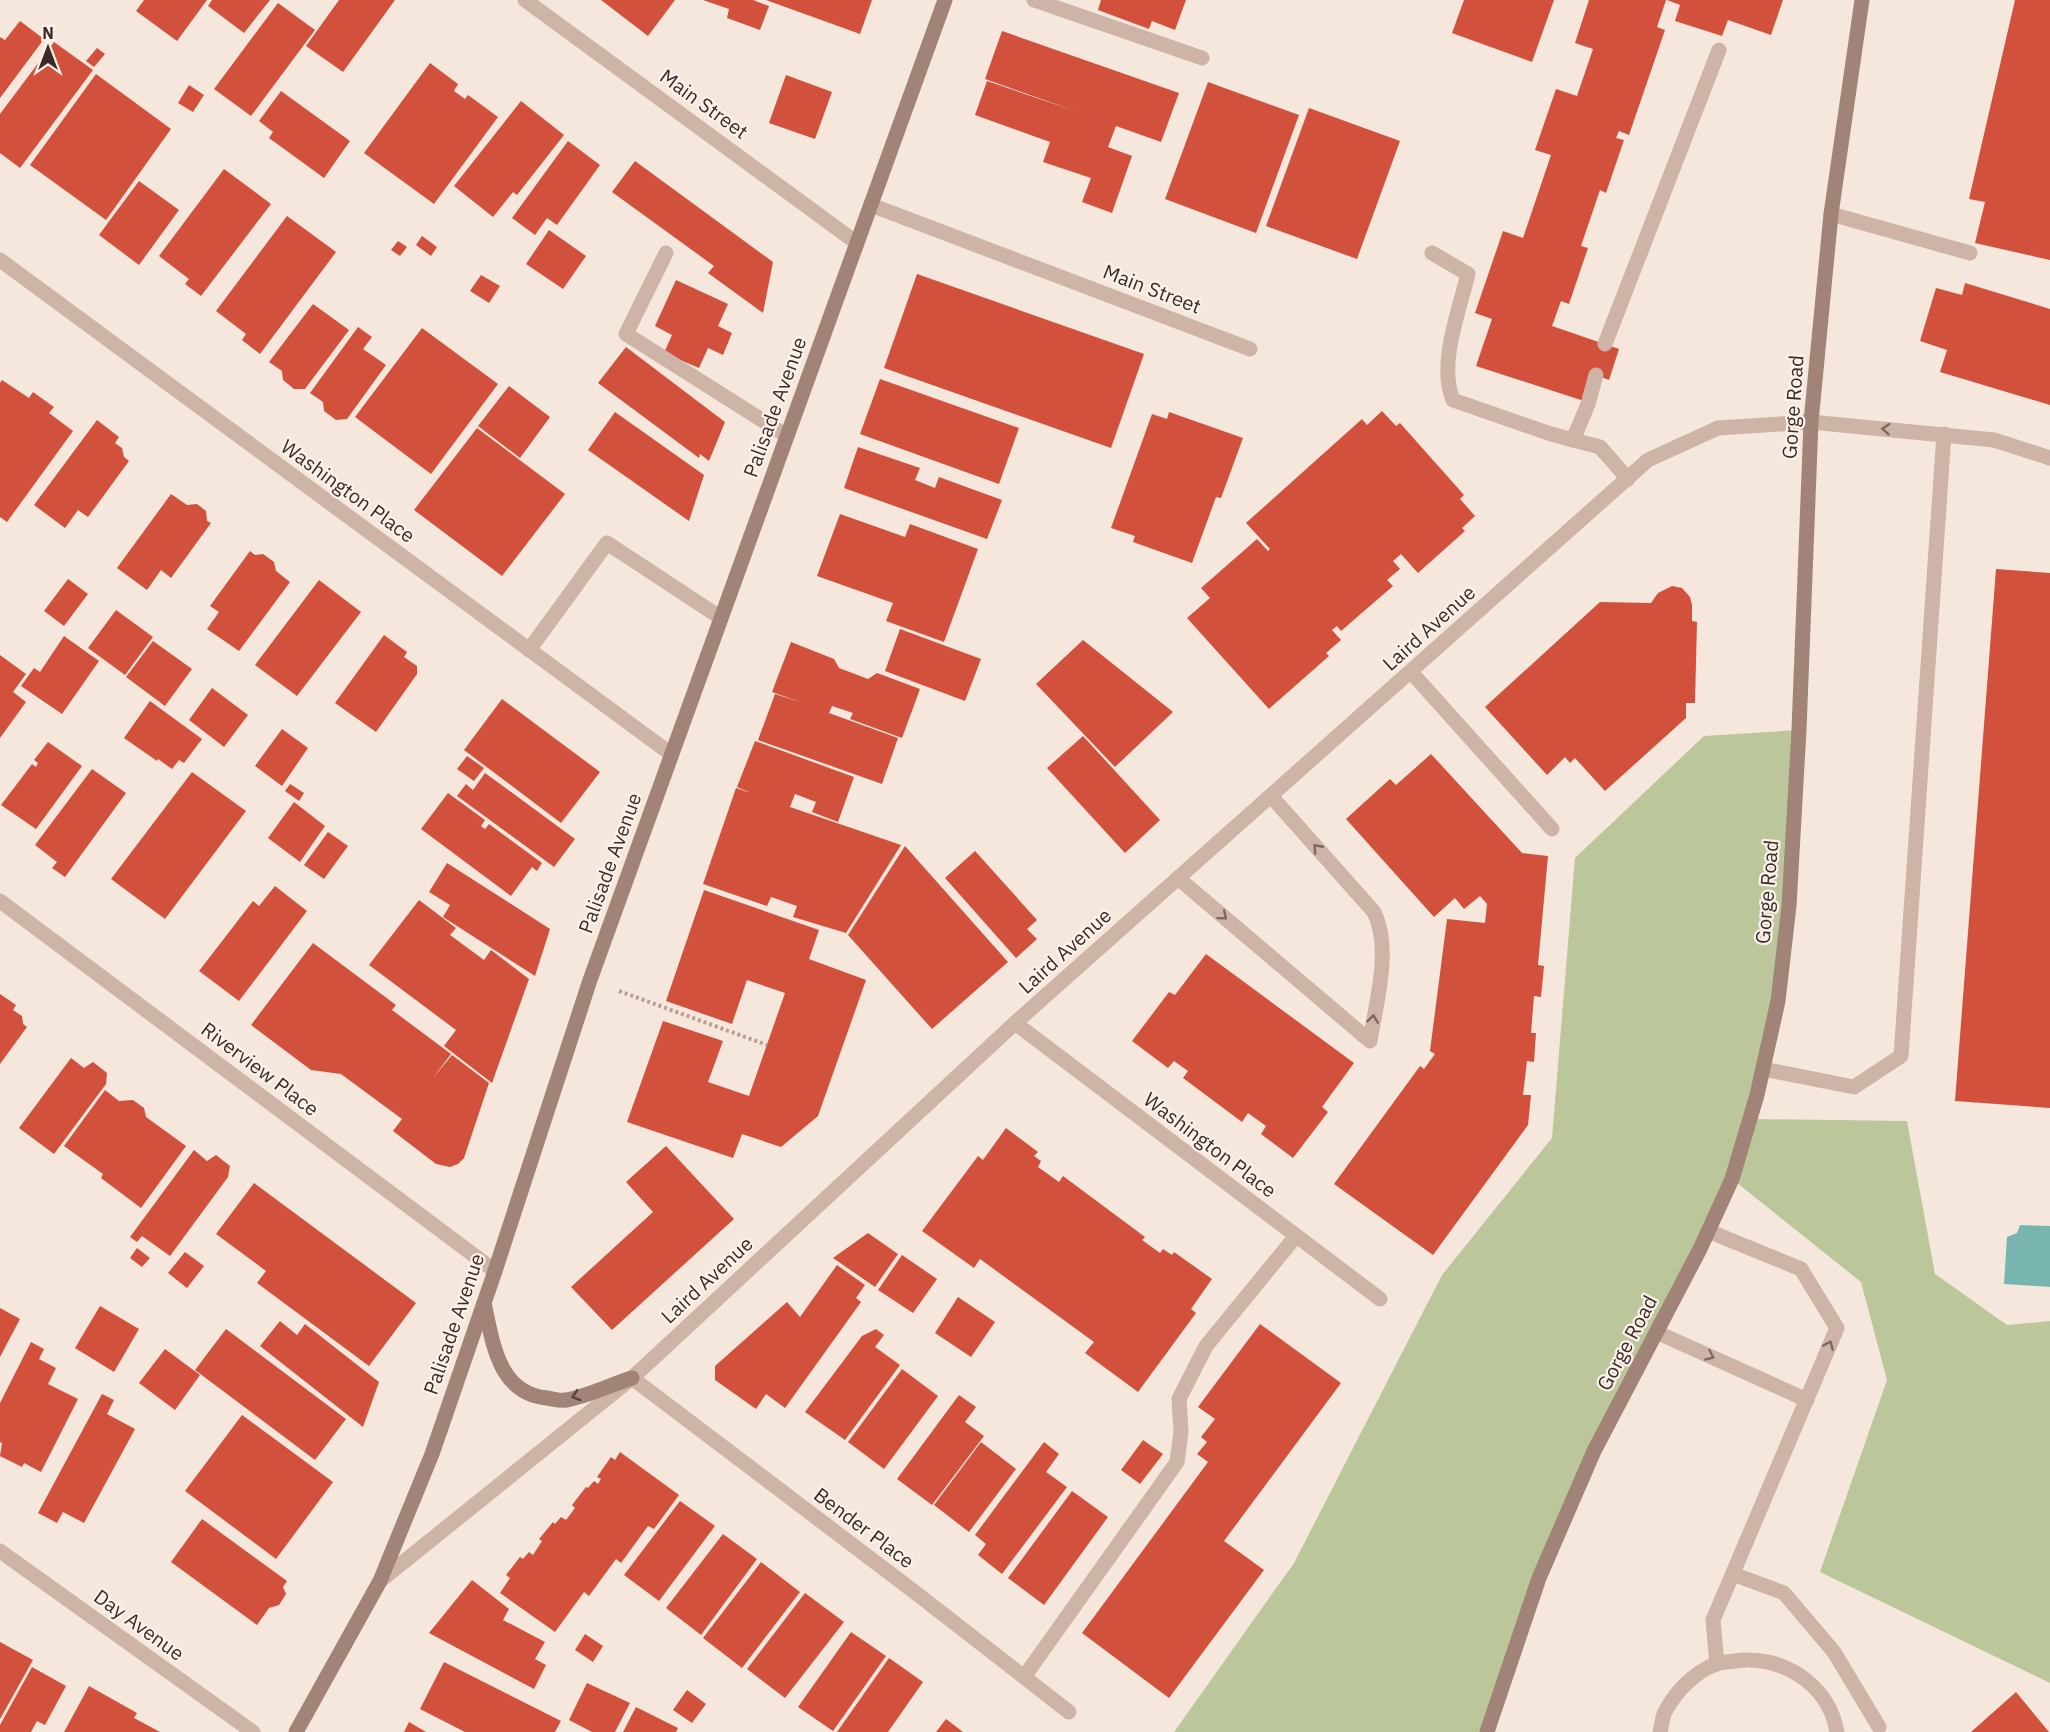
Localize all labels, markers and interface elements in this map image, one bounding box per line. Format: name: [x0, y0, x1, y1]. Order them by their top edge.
north arrow: [18, 18, 78, 78]
text: N: [42, 23, 54, 43]
street label: Main Street: [655, 62, 754, 145]
street label: Main Street: [1099, 257, 1205, 320]
street label: Palisade Avenue: [737, 333, 812, 481]
street label: Gorge Road: [1775, 354, 1810, 460]
one-way arrow: [1882, 423, 1891, 436]
street label: Washington Place: [276, 433, 421, 548]
street label: Laird Avenue: [1377, 579, 1481, 676]
street label: Palisade Avenue: [572, 789, 647, 937]
street label: Gorge Road: [1749, 839, 1784, 945]
one-way arrow: [1313, 844, 1324, 855]
street label: Laird Avenue: [1013, 902, 1117, 999]
one-way arrow: [1216, 909, 1227, 920]
one-way arrow: [1367, 1014, 1379, 1024]
street label: Riverview Place: [196, 1015, 325, 1122]
street label: Washington Place: [1138, 1086, 1282, 1203]
street label: Laird Avenue: [655, 1230, 758, 1329]
street label: Palisade Avenue: [417, 1250, 490, 1398]
street label: Gorge Road: [1590, 1290, 1663, 1395]
one-way arrow: [1822, 1341, 1834, 1352]
one-way arrow: [1703, 1349, 1714, 1361]
one-way arrow: [571, 1389, 582, 1402]
street label: Bender Place: [809, 1481, 920, 1574]
street label: Day Avenue: [89, 1583, 190, 1667]

